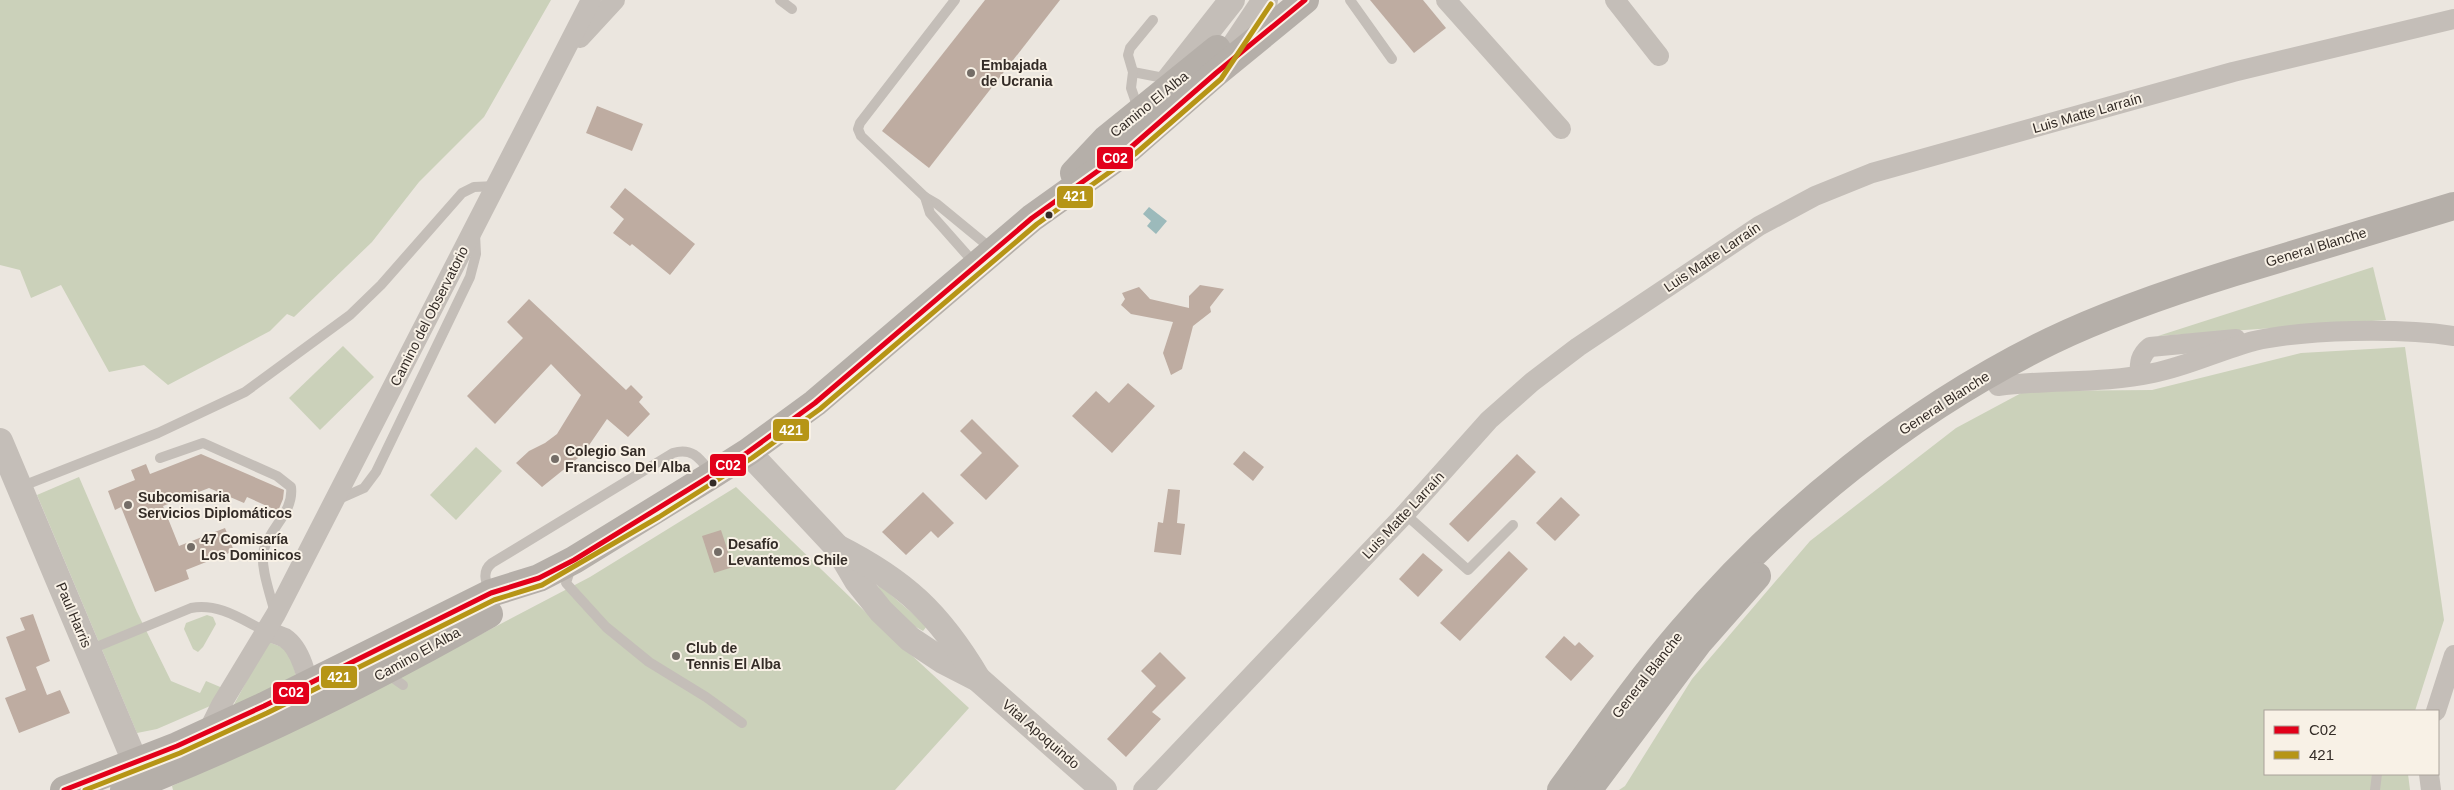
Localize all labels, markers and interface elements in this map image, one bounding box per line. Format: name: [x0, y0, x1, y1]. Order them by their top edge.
place label: Embajada de Ucrania: [981, 57, 1053, 89]
marker: Embajada de Ucrania: [965, 67, 977, 79]
street label: Camino El Alba: [1107, 68, 1191, 140]
street label: Luis Matte Larraín: [2031, 90, 2143, 136]
line badge: C02: [1096, 146, 1134, 170]
text: C02: [1102, 150, 1128, 166]
line badge: 421: [1056, 185, 1094, 209]
text: 421: [1063, 188, 1087, 204]
unlabelled marker: [1044, 210, 1054, 220]
street label: Luis Matte Larraín: [1661, 219, 1763, 295]
street label: General Blanche: [2264, 224, 2368, 270]
street label: Camino del Observatorio: [387, 243, 471, 389]
street label: General Blanche: [1896, 368, 1992, 438]
line badge: 421: [772, 418, 810, 442]
text: 421: [779, 422, 803, 438]
place label: Colegio San Francisco Del Alba: [565, 443, 691, 475]
marker: Colegio San Francisco Del Alba: [549, 453, 561, 465]
line badge: C02: [709, 453, 747, 477]
text: C02: [715, 457, 741, 473]
street label: Luis Matte Larraín: [1359, 468, 1447, 562]
unlabelled marker: [708, 478, 718, 488]
place label: Subcomisaria Servicios Diplomáticos: [138, 489, 292, 521]
marker: Subcomisaria Servicios Diplomáticos: [122, 499, 134, 511]
place label: 47 Comisaría Los Dominicos: [201, 531, 302, 563]
place label: Desafío Levantemos Chile: [728, 536, 848, 568]
marker: 47 Comisaría Los Dominicos: [185, 541, 197, 553]
marker: Desafío Levantemos Chile: [712, 546, 724, 558]
street label: Paul Harris: [53, 580, 95, 650]
street label: Camino El Alba: [371, 624, 463, 684]
street label: General Blanche: [1609, 629, 1686, 721]
place label: Club de Tennis El Alba: [686, 640, 781, 672]
marker: Club de Tennis El Alba: [670, 650, 682, 662]
line badge: 421: [320, 665, 358, 689]
text: 421: [327, 669, 351, 685]
line badge: C02: [272, 681, 310, 705]
text: C02: [278, 684, 304, 700]
street label: Vital Apoquindo: [999, 696, 1083, 772]
legend: [2264, 710, 2439, 775]
text: C02: [2309, 721, 2337, 738]
text: 421: [2309, 746, 2334, 763]

